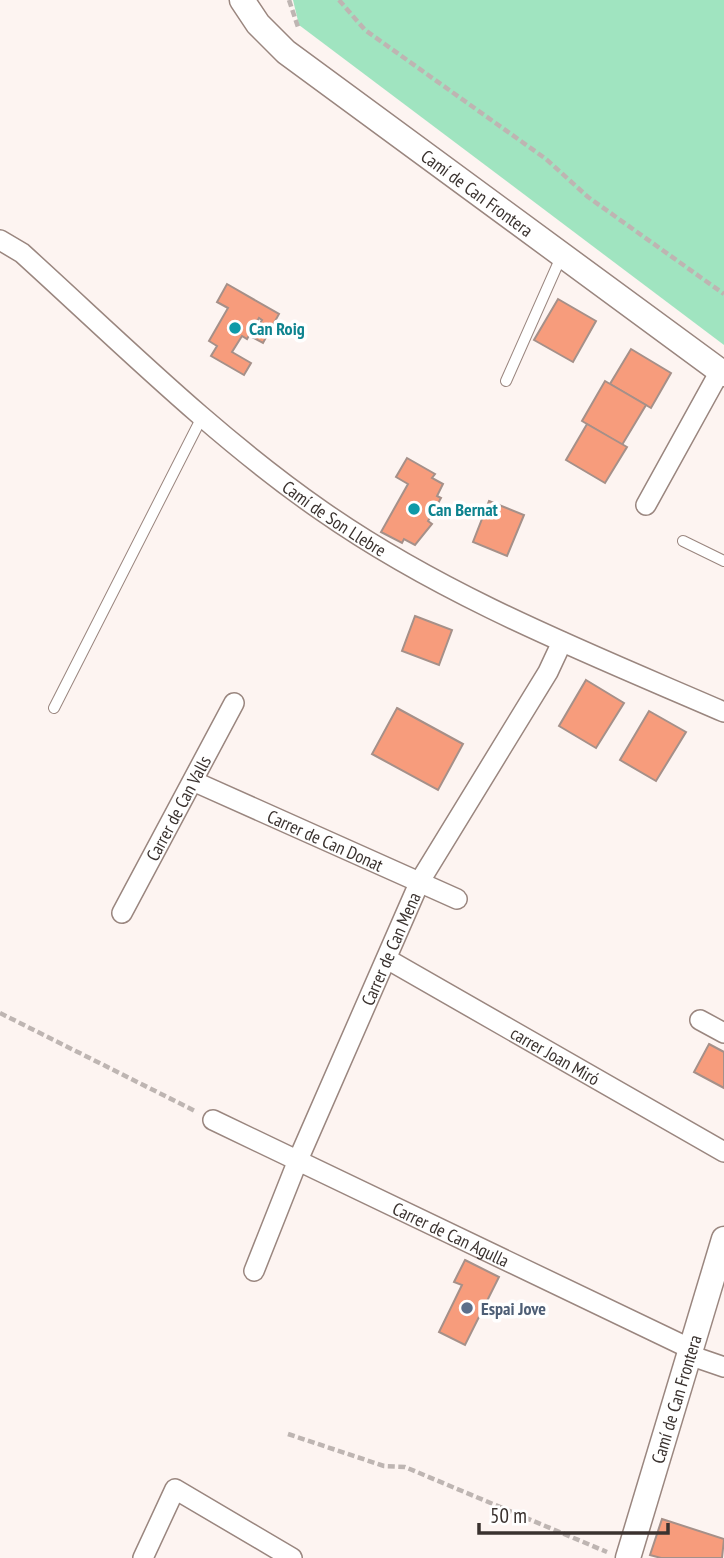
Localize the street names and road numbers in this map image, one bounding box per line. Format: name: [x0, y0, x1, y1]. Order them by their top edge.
street label: Camí de Can Frontera: [417, 144, 538, 241]
street label: Camí de Son Llebre: [278, 475, 391, 561]
street label: Carrer de Can Valls: [141, 751, 215, 865]
street label: Carrer de Can Donat: [264, 804, 387, 876]
street label: Carrer de Can Mena: [356, 889, 425, 1009]
street label: carrer Joan Miró: [507, 1021, 604, 1090]
street label: Carrer de Can Agulla: [389, 1196, 513, 1272]
street label: Camí de Can Frontera: [646, 1332, 706, 1466]

